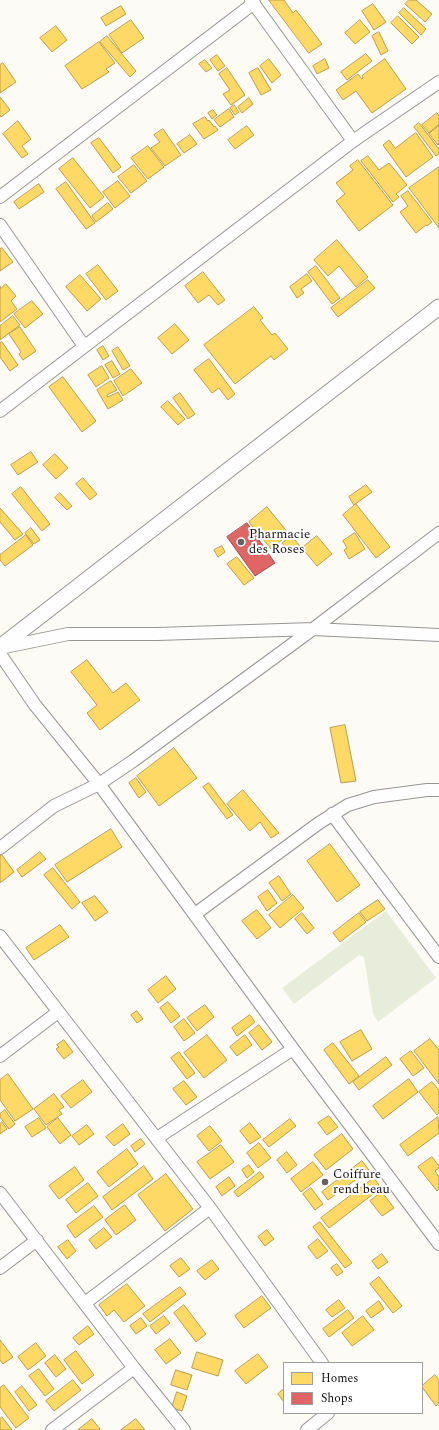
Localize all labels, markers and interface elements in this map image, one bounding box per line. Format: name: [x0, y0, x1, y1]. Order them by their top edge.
place label: Pharmacie des Roses: [249, 527, 310, 558]
marker: Pharmacie des Roses: [236, 537, 246, 547]
place label: Coiffure rend beau: [333, 1167, 390, 1198]
marker: Coiffure rend beau: [320, 1177, 330, 1187]
legend: [283, 1362, 423, 1414]
text: Homes: [321, 1369, 359, 1388]
text: Shops: [321, 1389, 353, 1408]

